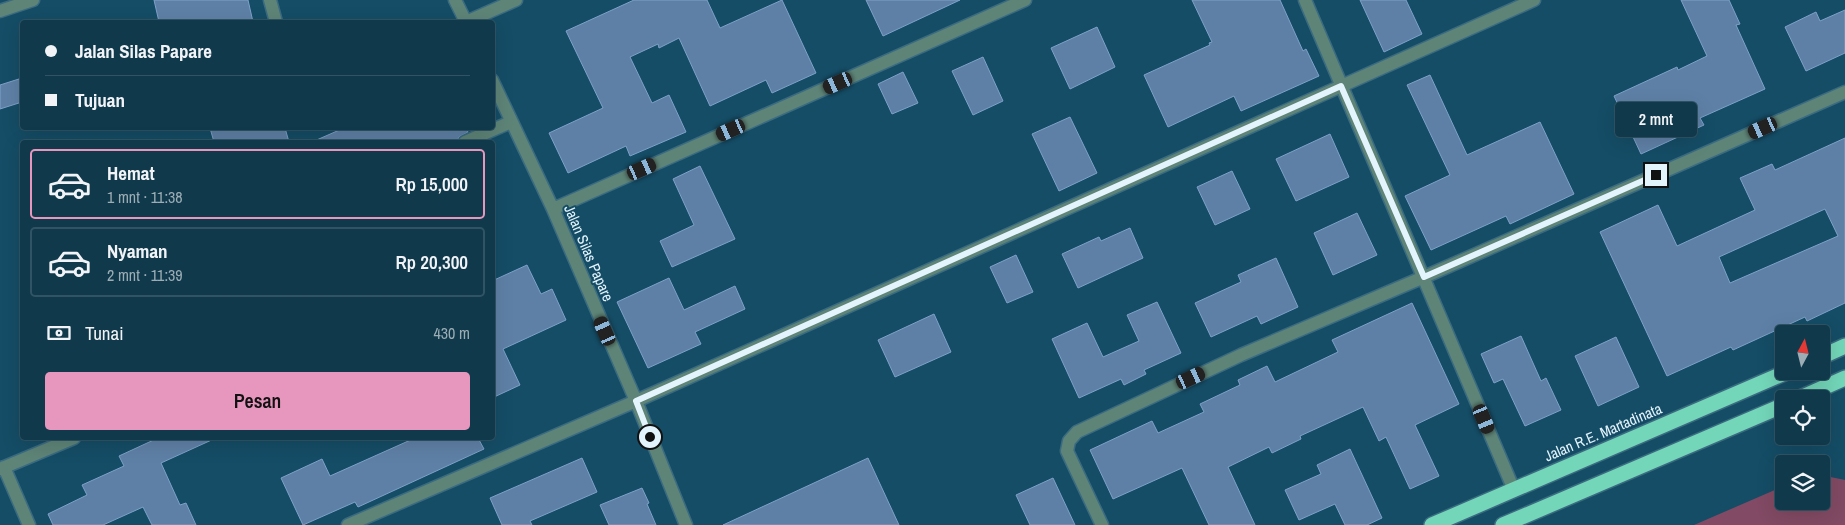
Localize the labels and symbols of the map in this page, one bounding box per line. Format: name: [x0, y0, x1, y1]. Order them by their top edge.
car: [821, 70, 854, 96]
callout: 2 mnt: [1615, 102, 1697, 138]
car: [1746, 115, 1779, 141]
car: [714, 117, 747, 143]
car: [625, 156, 658, 182]
route end: [1645, 164, 1667, 186]
street label: Jalan Silas Papare: [559, 201, 619, 305]
car: [592, 314, 617, 348]
north arrow: [1775, 325, 1830, 380]
car: [1174, 365, 1207, 391]
street label: Jalan R.E. Martadinata: [1541, 398, 1665, 466]
car: [1471, 402, 1496, 436]
route start: [639, 426, 661, 448]

